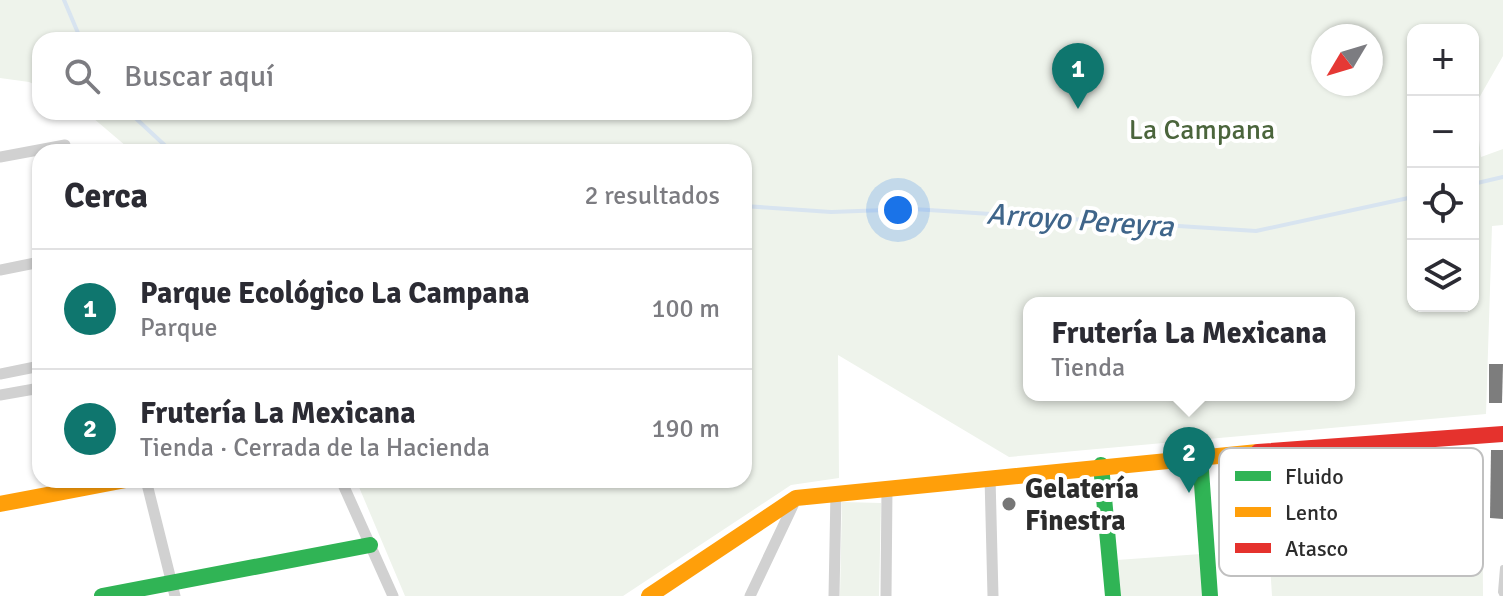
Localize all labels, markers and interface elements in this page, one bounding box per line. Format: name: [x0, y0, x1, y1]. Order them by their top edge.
north arrow: [1311, 24, 1383, 96]
map controls: [1407, 24, 1479, 312]
button: +: [1407, 24, 1479, 96]
search box: [32, 32, 752, 120]
pin: 1: [1052, 43, 1104, 109]
icon: search: [60, 54, 104, 98]
text: Buscar aquí: [124, 58, 274, 95]
button: −: [1407, 96, 1479, 168]
park label: La Campana: [1129, 113, 1275, 147]
button: locate: [1407, 168, 1479, 240]
text: Cerca: [64, 175, 148, 217]
text: 2 resultados: [584, 180, 720, 212]
your location: [878, 190, 918, 230]
water label: Arroyo Pereyra: [985, 196, 1175, 246]
button: layers: [1407, 240, 1479, 312]
text: Parque Ecológico La Campana: [140, 275, 530, 312]
text: 1: [83, 293, 97, 325]
text: 100 m: [651, 293, 720, 325]
popup: [1023, 297, 1355, 401]
text: Parque: [140, 312, 218, 344]
text: Frutería La Mexicana: [1051, 315, 1327, 352]
text: Tienda: [1051, 352, 1125, 384]
text: Frutería La Mexicana: [140, 395, 416, 432]
text: 2: [83, 413, 97, 445]
text: 190 m: [651, 413, 720, 445]
pin: 2: [1163, 427, 1215, 493]
text: Tienda · Cerrada de la Hacienda: [140, 432, 490, 464]
legend: [1219, 448, 1483, 576]
text: Fluido: [1285, 463, 1344, 490]
place label: Gelatería Finestra: [1025, 472, 1139, 538]
marker: Gelatería Finestra: [1000, 495, 1018, 513]
text: Lento: [1285, 499, 1338, 526]
text: Atasco: [1285, 535, 1348, 562]

